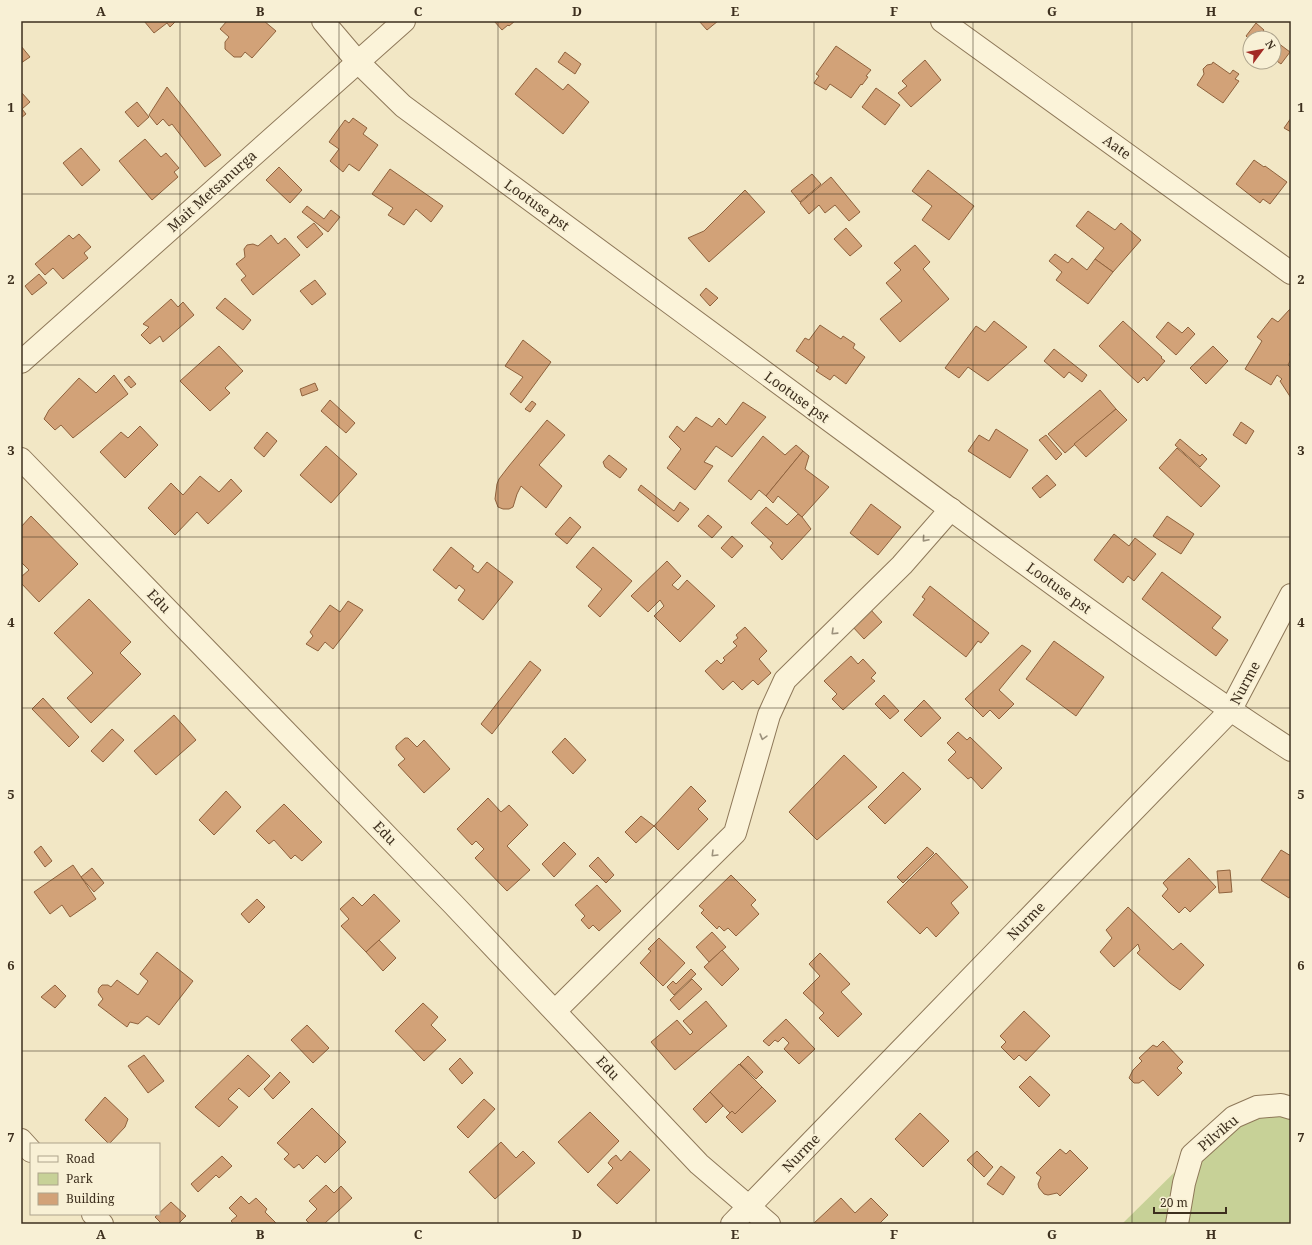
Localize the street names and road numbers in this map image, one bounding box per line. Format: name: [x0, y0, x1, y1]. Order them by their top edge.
street label: Aate: [1100, 130, 1135, 163]
street label: Mait Metsanurga: [163, 145, 260, 236]
street label: Lootuse pst: [501, 175, 574, 235]
street label: Lootuse pst: [761, 367, 834, 427]
street label: Lootuse pst: [1023, 558, 1096, 618]
street label: Edu: [143, 585, 175, 617]
street label: Nurme: [1225, 658, 1264, 708]
street label: Edu: [369, 817, 401, 849]
street label: Nurme: [1003, 897, 1049, 944]
street label: Edu: [592, 1052, 624, 1084]
street label: Pilviku: [1194, 1110, 1242, 1155]
street label: Nurme: [778, 1129, 824, 1176]

